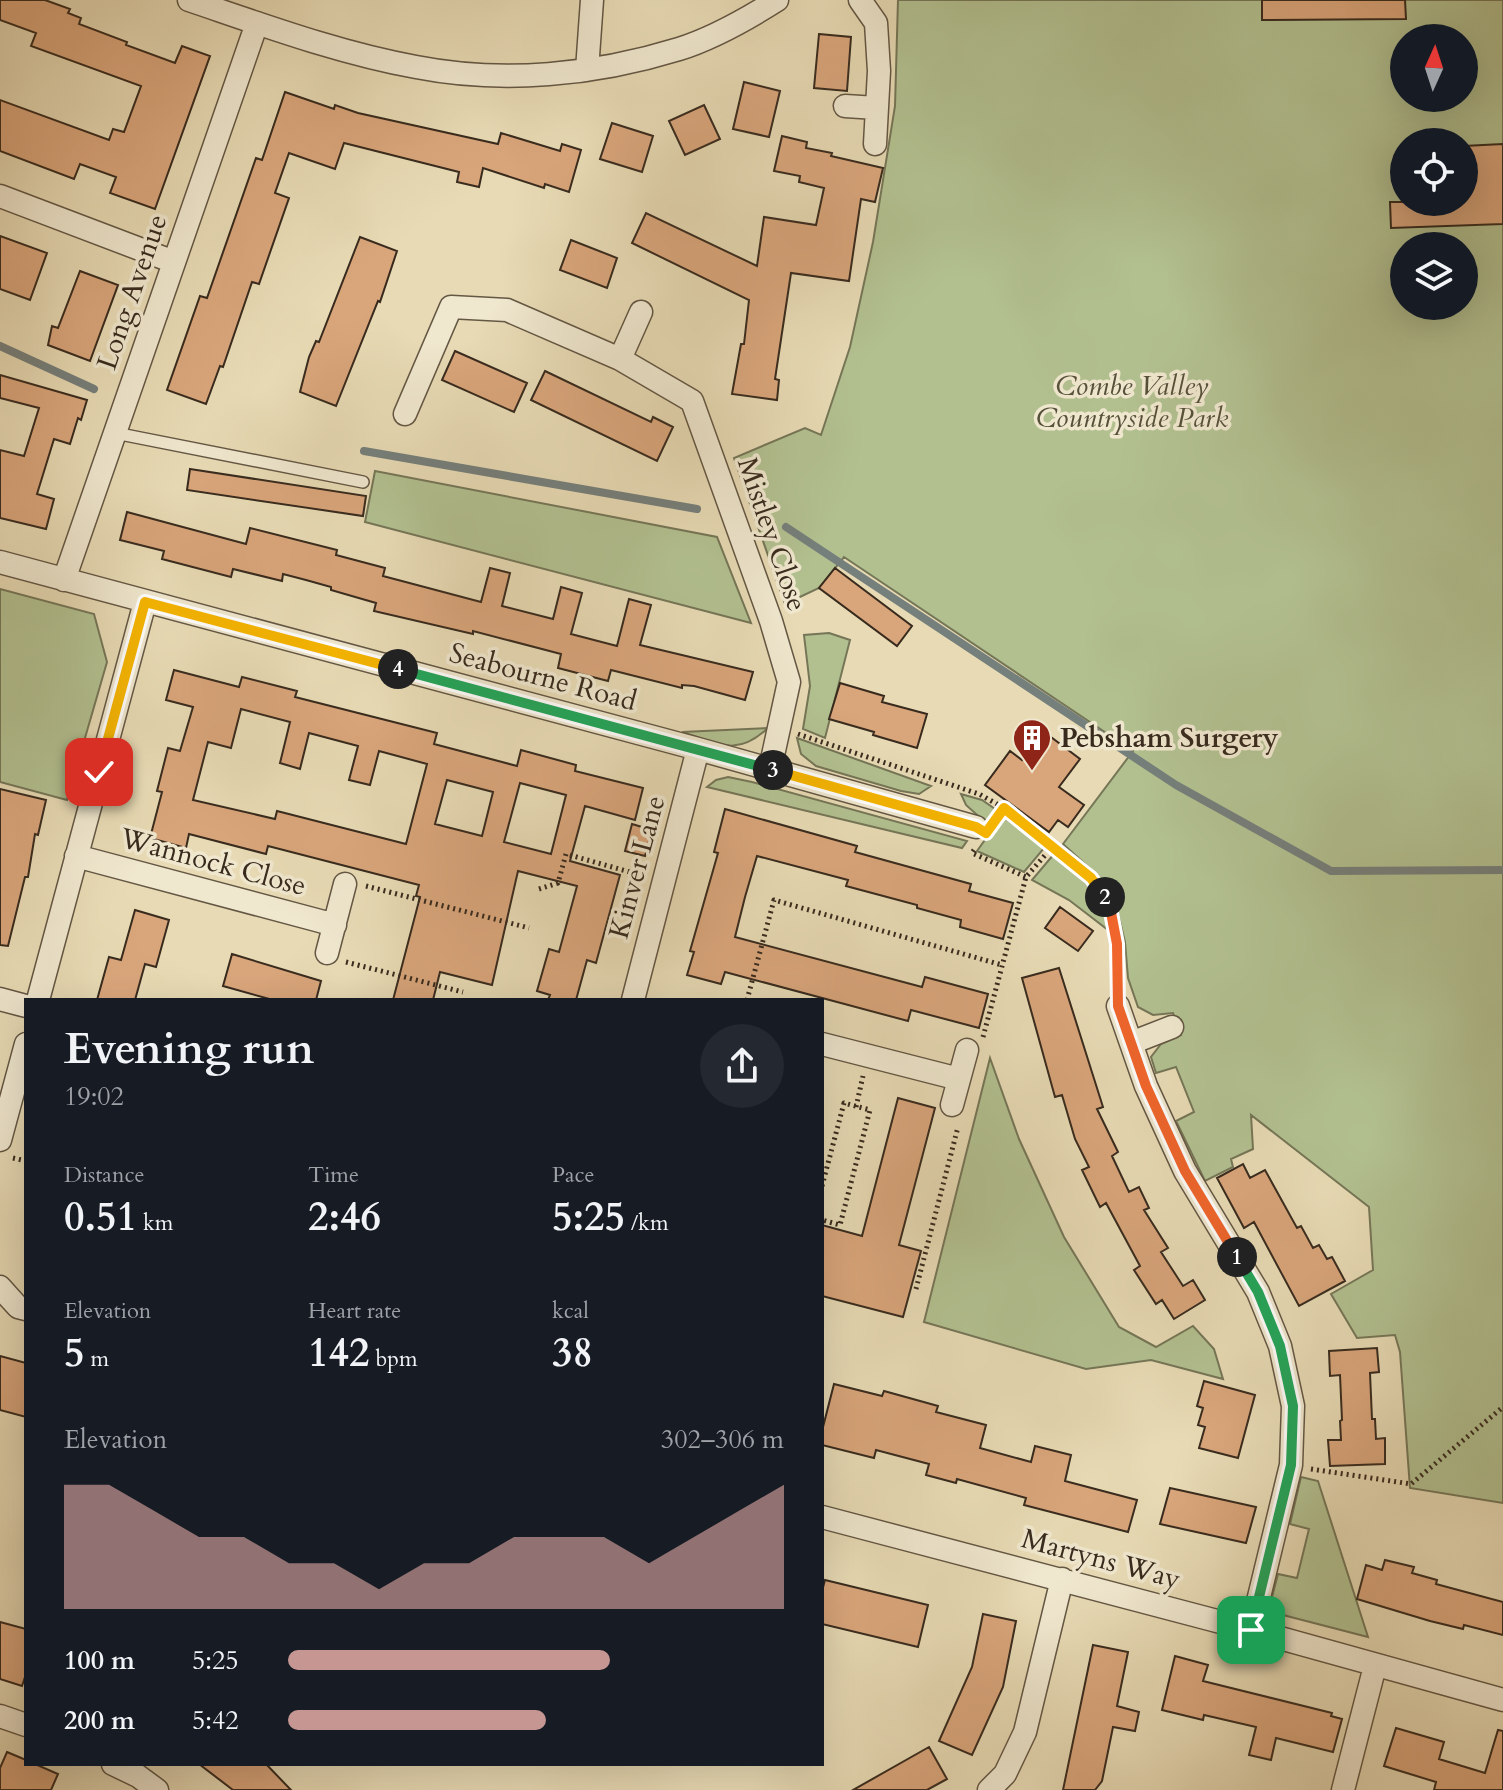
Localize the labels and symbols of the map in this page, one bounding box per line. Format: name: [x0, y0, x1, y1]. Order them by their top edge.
north arrow: [1390, 24, 1478, 112]
street label: Long Avenue: [88, 209, 176, 375]
park label: Combe Valley Countryside Park: [1036, 367, 1228, 437]
street label: Mistley Close: [728, 452, 816, 616]
street label: Seabourne Road: [445, 634, 641, 720]
pin: 4: [378, 649, 418, 689]
building icon: Pebsham Surgery: [1011, 717, 1053, 772]
place label: Pebsham Surgery: [1060, 719, 1279, 757]
pin: [65, 738, 133, 806]
pin: 3: [753, 750, 793, 790]
street label: Kinver Lane: [600, 791, 674, 943]
street label: Wannock Close: [115, 819, 310, 905]
pin: 2: [1085, 877, 1125, 917]
pin: 1: [1217, 1237, 1257, 1277]
street label: Martyns Way: [1017, 1520, 1185, 1598]
pin: [1217, 1596, 1285, 1664]

